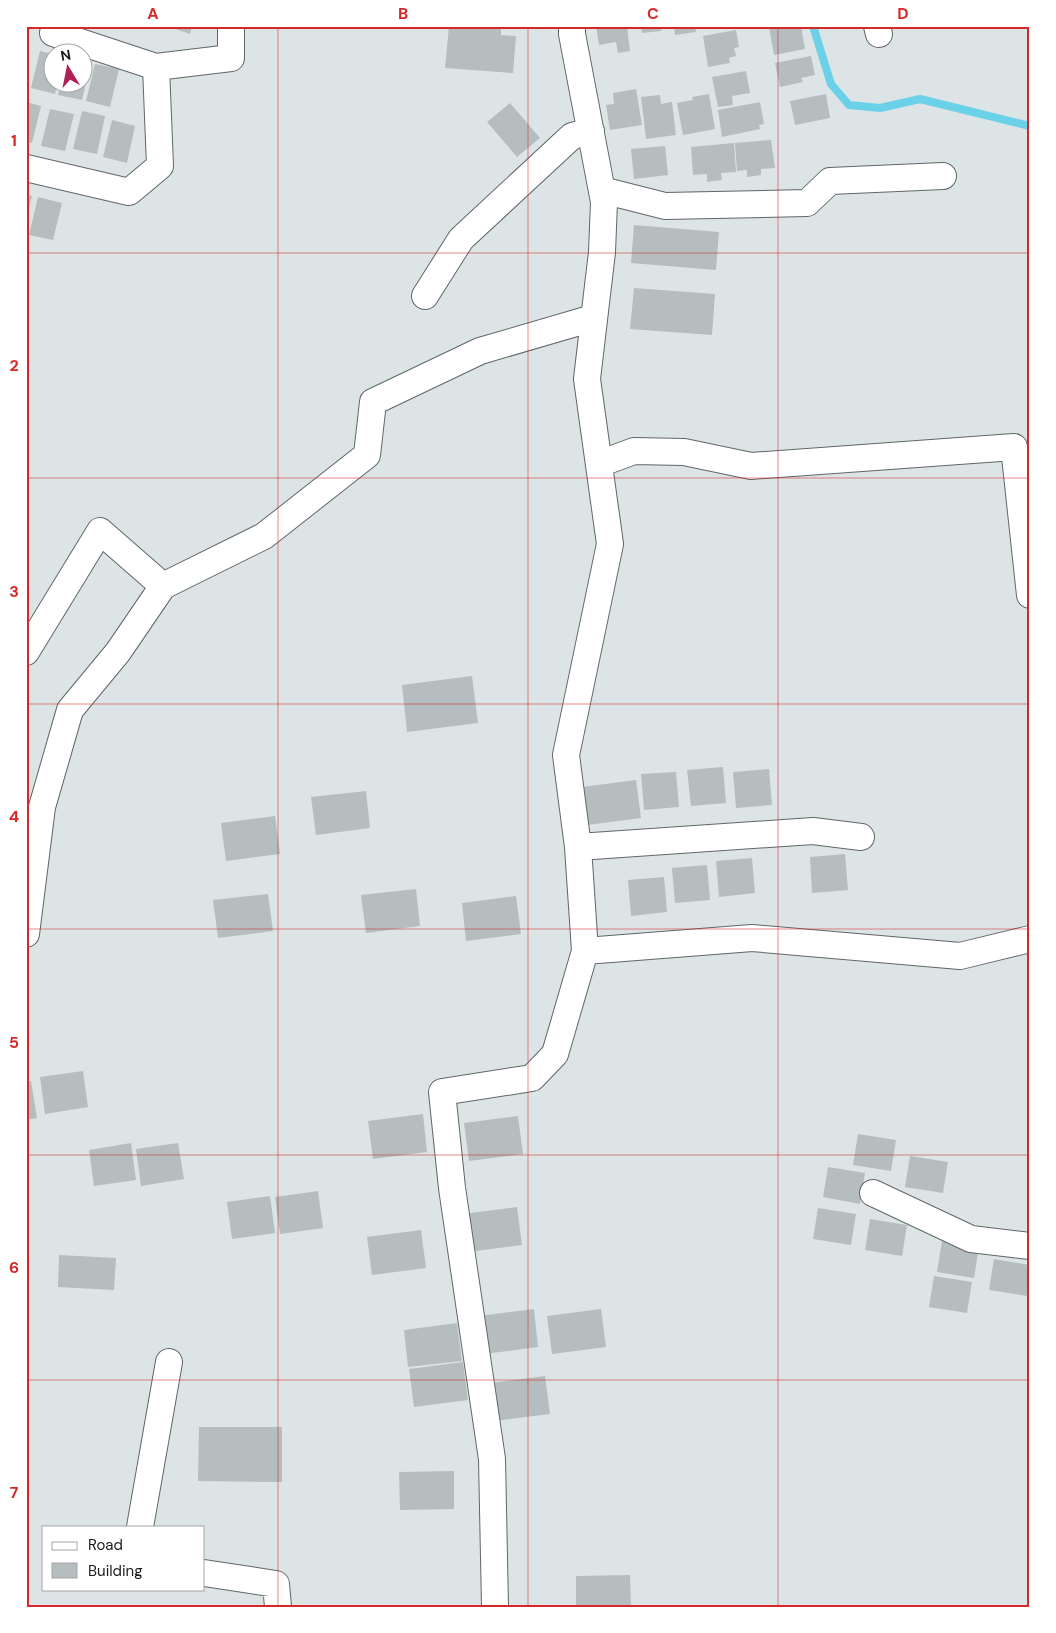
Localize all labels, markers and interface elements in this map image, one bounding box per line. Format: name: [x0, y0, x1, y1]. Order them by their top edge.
text: A: [147, 3, 159, 24]
text: B: [398, 3, 408, 24]
text: C: [647, 3, 659, 24]
text: D: [897, 3, 909, 24]
north arrow: [42, 42, 92, 92]
text: N: [59, 45, 72, 65]
text: 1: [11, 130, 17, 151]
text: 2: [9, 355, 19, 376]
text: 3: [9, 581, 19, 602]
text: 4: [9, 806, 19, 827]
text: 5: [9, 1032, 19, 1053]
text: 6: [9, 1257, 19, 1278]
text: 7: [10, 1482, 19, 1503]
legend: [42, 1526, 205, 1590]
text: Road: [88, 1535, 123, 1555]
text: Building: [88, 1561, 143, 1581]

